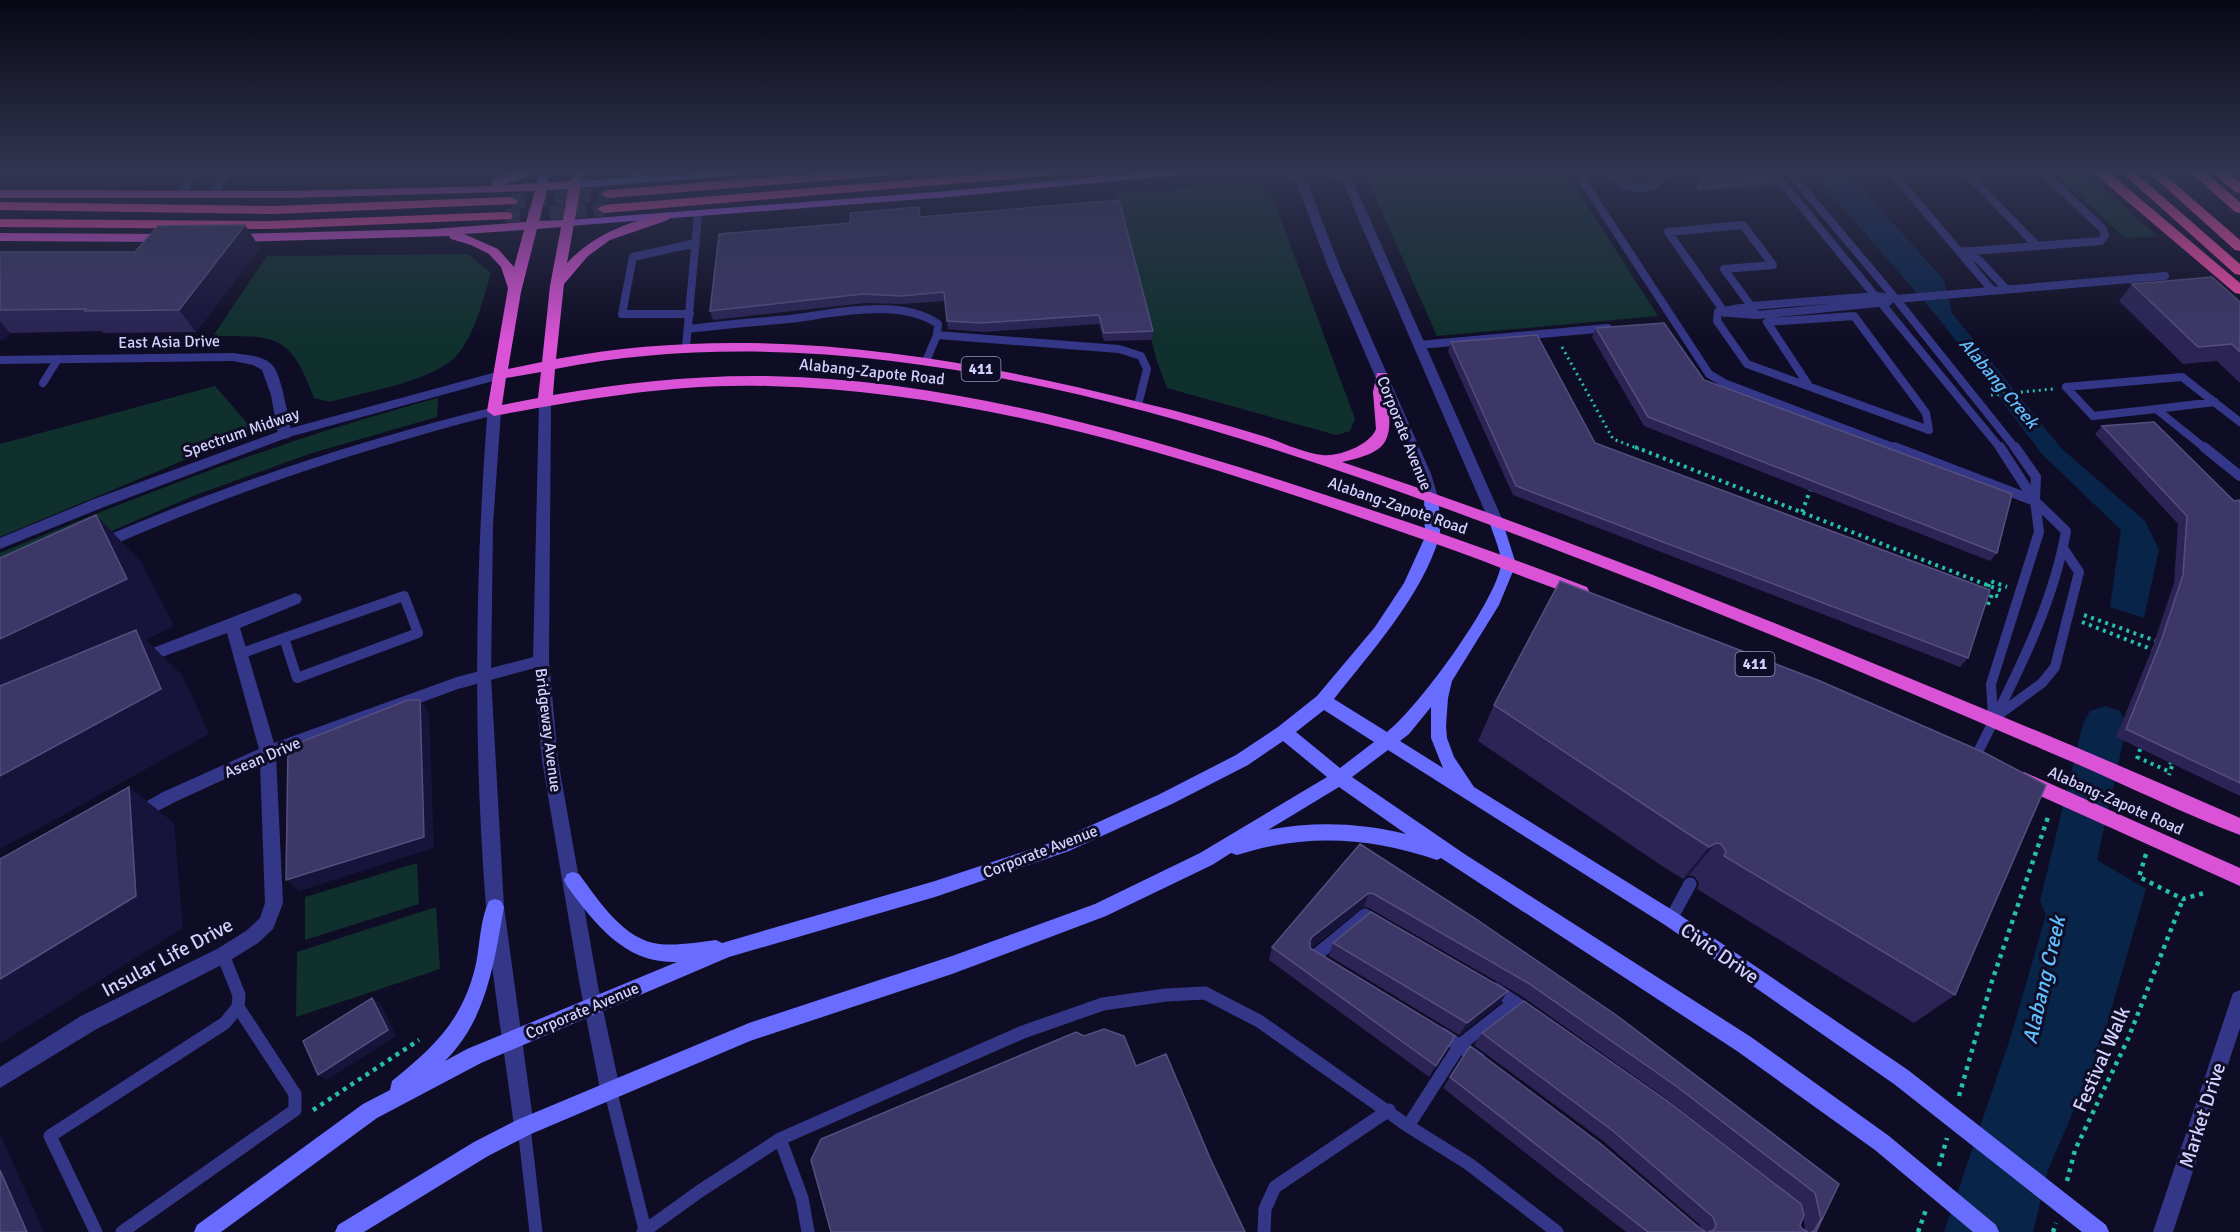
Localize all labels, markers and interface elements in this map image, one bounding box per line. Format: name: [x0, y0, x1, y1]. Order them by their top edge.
street label: East Asia Drive: [118, 331, 220, 353]
water label: Alabang Creek: [1955, 333, 2044, 434]
street label: Alabang-Zapote Road: [798, 354, 946, 390]
road number: 411: [962, 357, 1000, 381]
street label: Corporate Avenue: [1372, 373, 1436, 493]
street label: Spectrum Midway: [180, 403, 303, 462]
street label: Alabang-Zapote Road: [1325, 473, 1470, 539]
road number: 411: [1736, 652, 1774, 676]
street label: Bridgeway Avenue: [530, 667, 566, 793]
street label: Asean Drive: [221, 733, 304, 783]
street label: Alabang-Zapote Road: [2045, 762, 2186, 840]
street label: Corporate Avenue: [980, 821, 1101, 883]
water label: Alabang Creek: [2017, 911, 2072, 1046]
street label: Insular Life Drive: [97, 912, 237, 1003]
street label: Civic Drive: [1676, 917, 1764, 989]
street label: Corporate Avenue: [523, 978, 642, 1044]
street label: Festival Walk: [2067, 1003, 2136, 1116]
street label: Market Drive: [2174, 1059, 2231, 1171]

